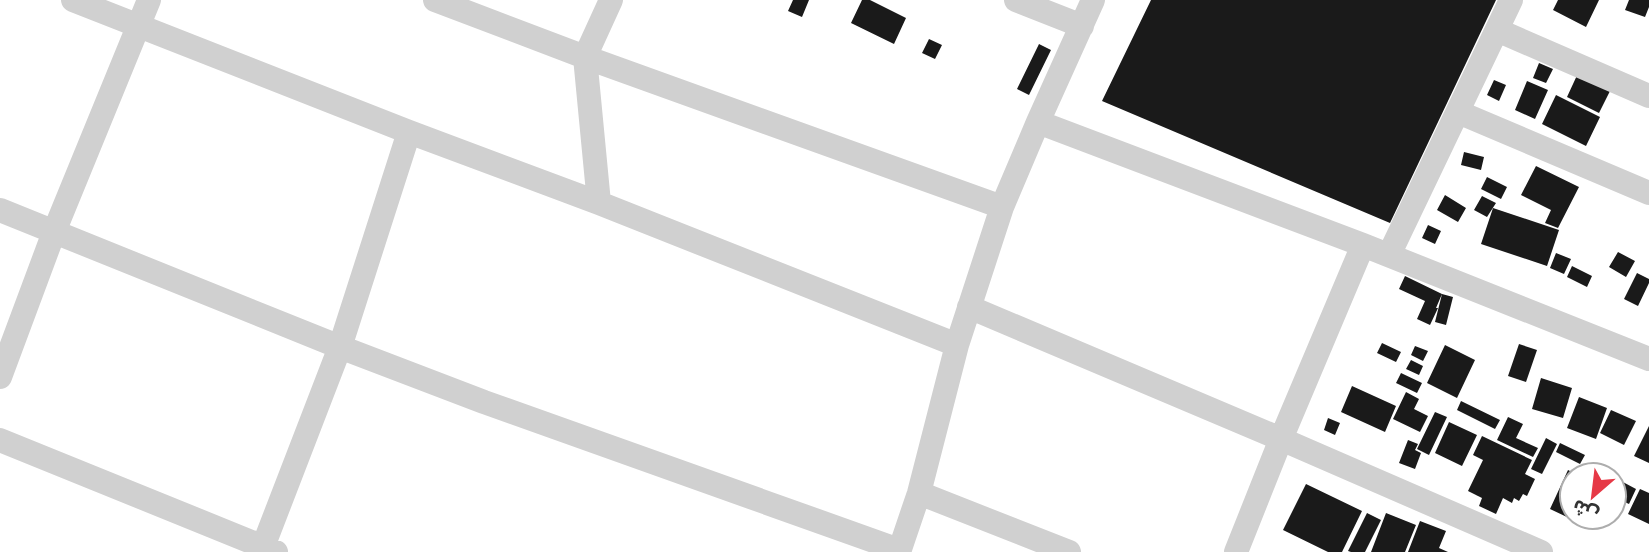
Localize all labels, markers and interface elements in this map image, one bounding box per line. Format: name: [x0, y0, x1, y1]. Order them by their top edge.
north arrow: [1558, 461, 1628, 531]
text: ش: [1568, 495, 1602, 527]

